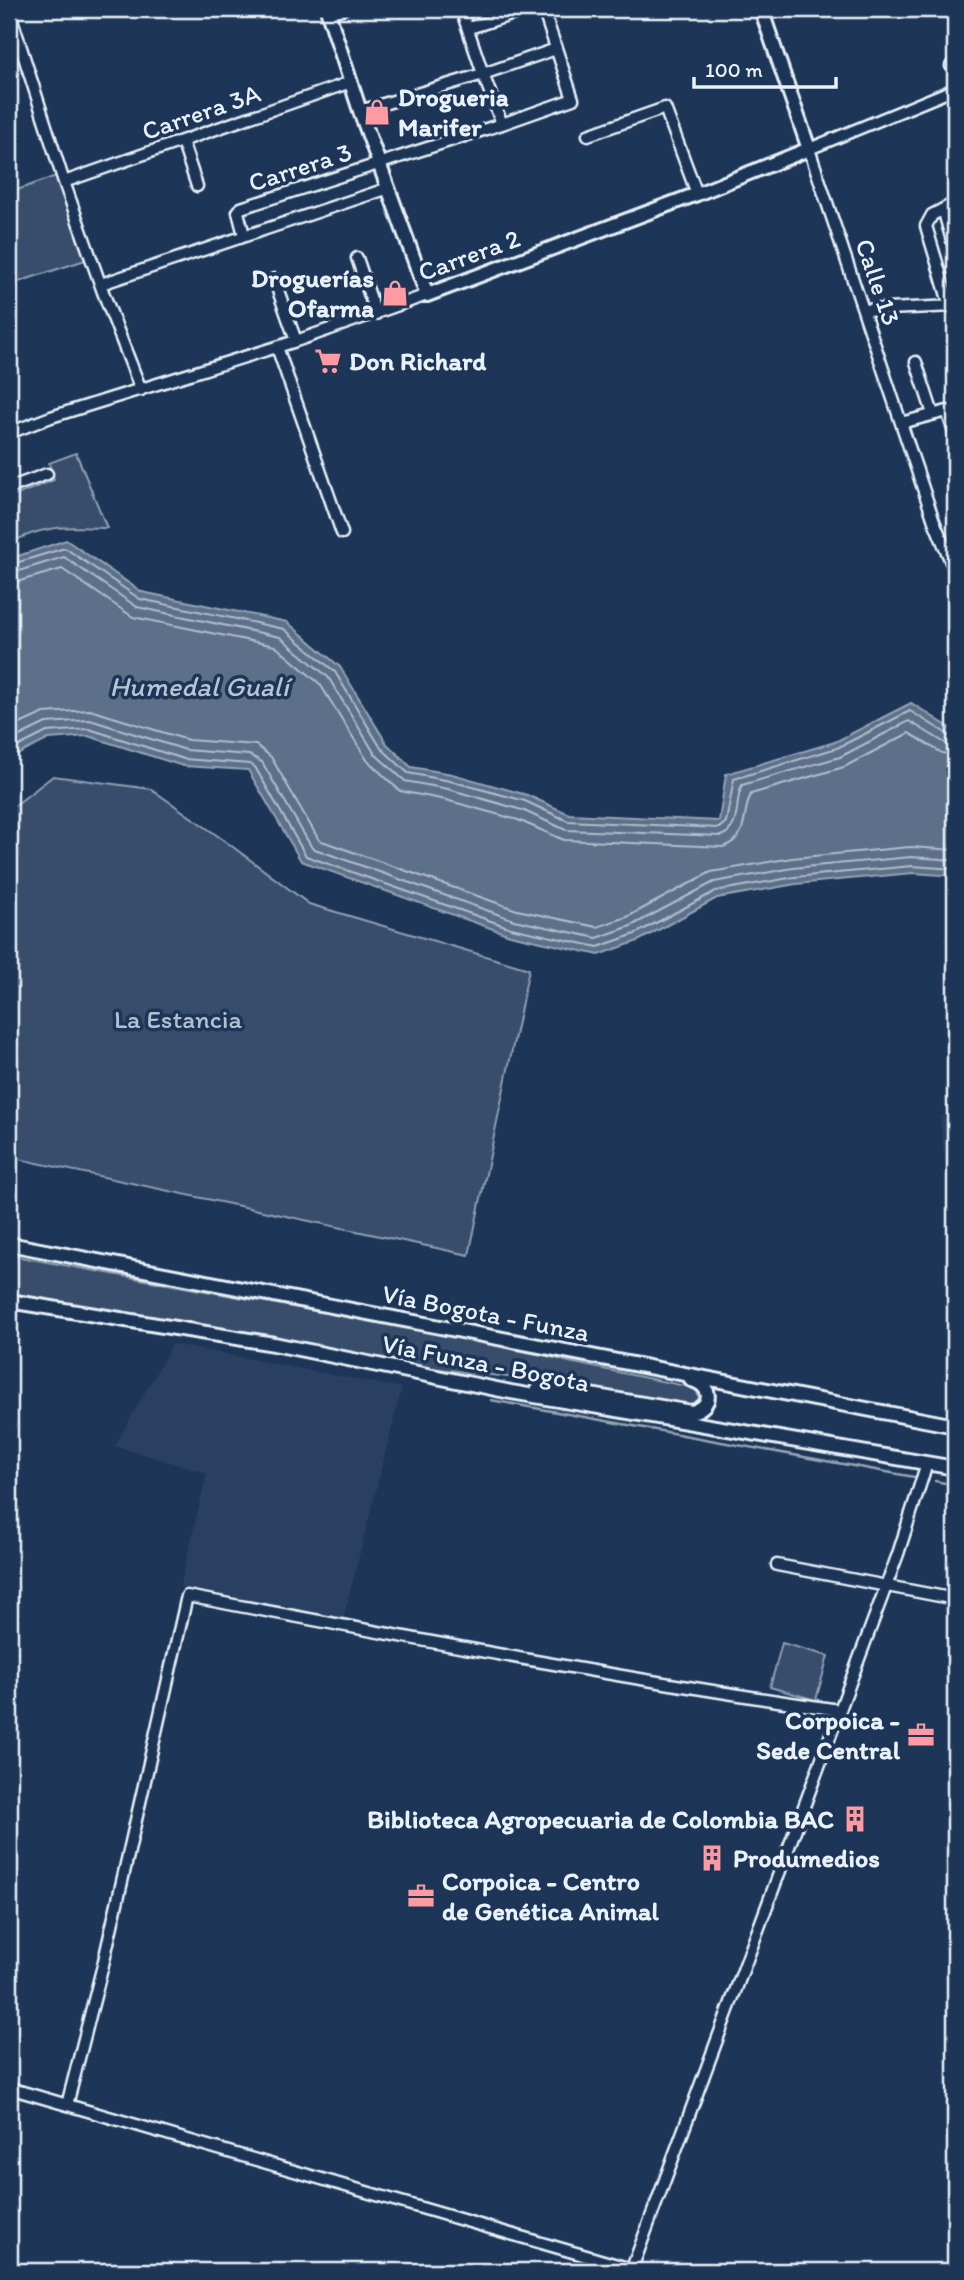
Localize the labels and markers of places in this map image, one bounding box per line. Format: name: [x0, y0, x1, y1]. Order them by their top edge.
place label: Drogueria Marifer: [398, 81, 509, 143]
shop icon: Drogueria Marifer: [362, 97, 392, 127]
place label: Droguerías Ofarma: [251, 262, 374, 324]
shop icon: Droguerías Ofarma: [380, 278, 410, 308]
place label: Don Richard: [349, 345, 487, 377]
supermarket icon: Don Richard: [313, 346, 343, 376]
place label: Corpoica - Sede Central: [756, 1704, 901, 1766]
office icon: Corpoica - Sede Central: [906, 1720, 936, 1750]
place label: Biblioteca Agropecuaria de Colombia BAC: [367, 1803, 834, 1835]
building icon: Biblioteca Agropecuaria de Colombia BAC: [840, 1804, 870, 1834]
place label: Produmedios: [733, 1842, 880, 1874]
building icon: Produmedios: [697, 1843, 727, 1873]
place label: Corpoica - Centro de Genética Animal: [442, 1865, 660, 1927]
office icon: Corpoica - Centro de Genética Animal: [406, 1881, 436, 1911]

